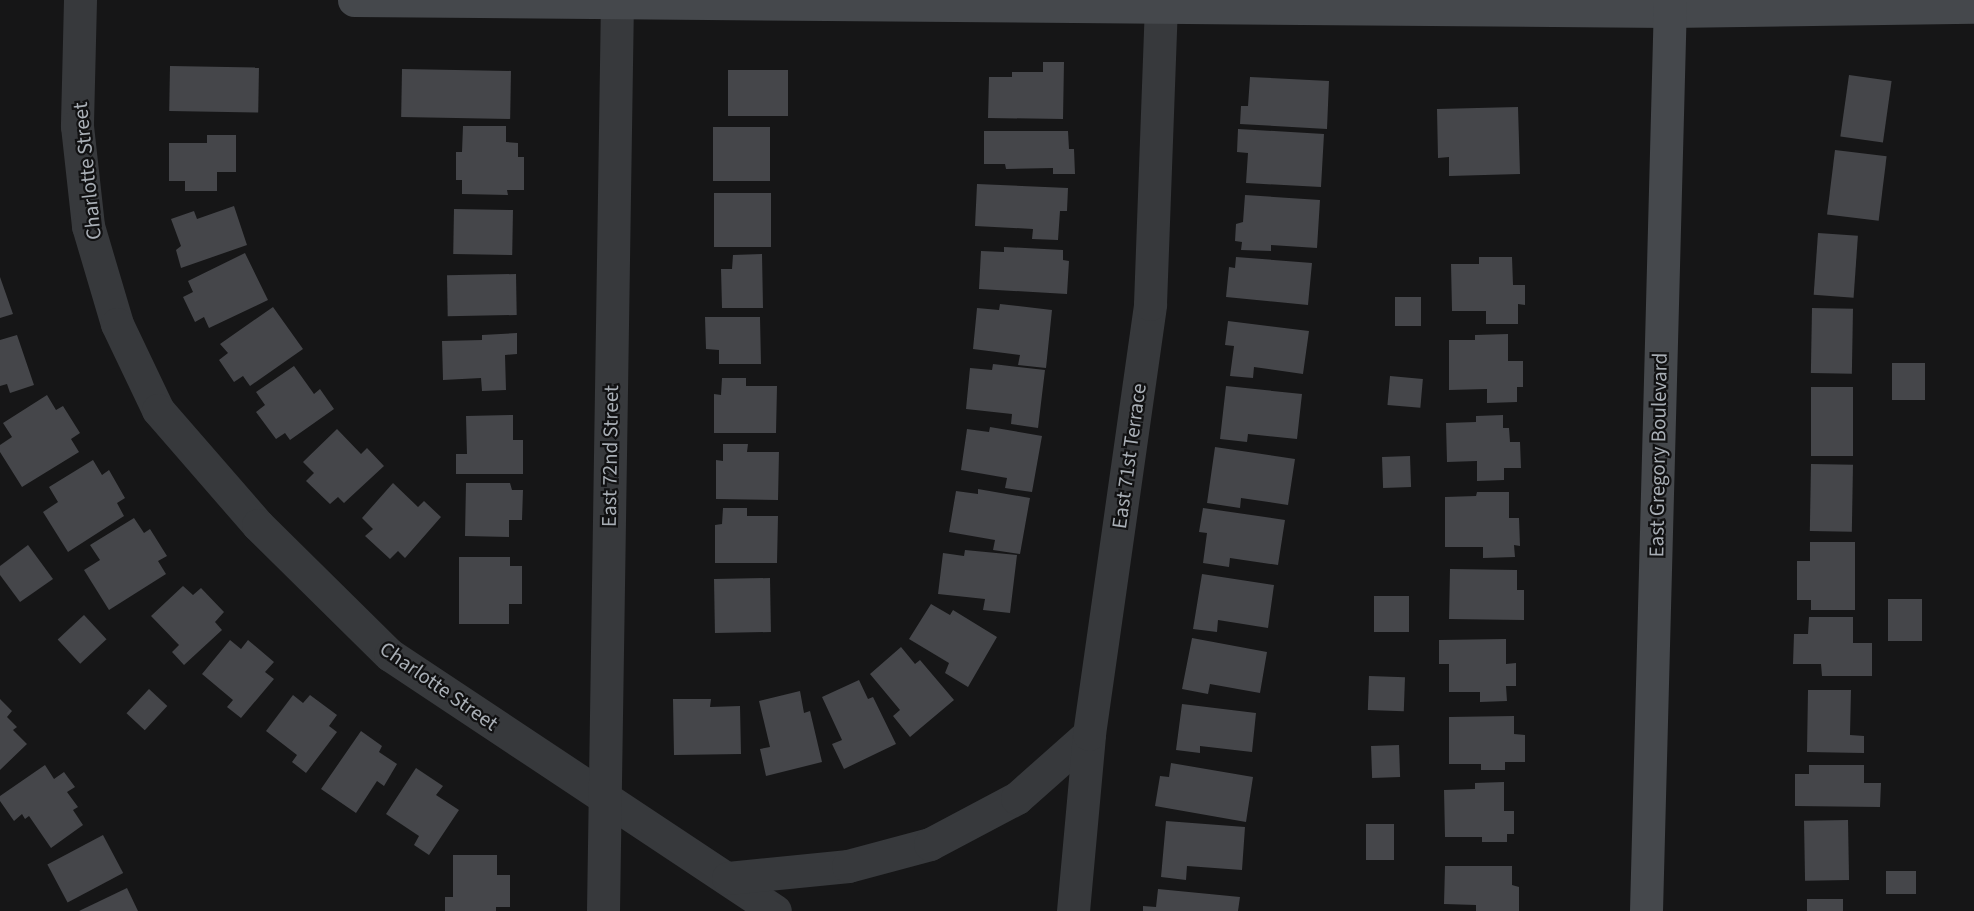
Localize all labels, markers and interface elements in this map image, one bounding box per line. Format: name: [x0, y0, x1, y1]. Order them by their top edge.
street label: Charlotte Street: [67, 101, 107, 241]
street label: East Gregory Boulevard: [1644, 352, 1672, 558]
street label: East 71st Terrace: [1106, 382, 1152, 530]
street label: East 72nd Street: [596, 385, 624, 527]
street label: Charlotte Street: [375, 636, 503, 736]

